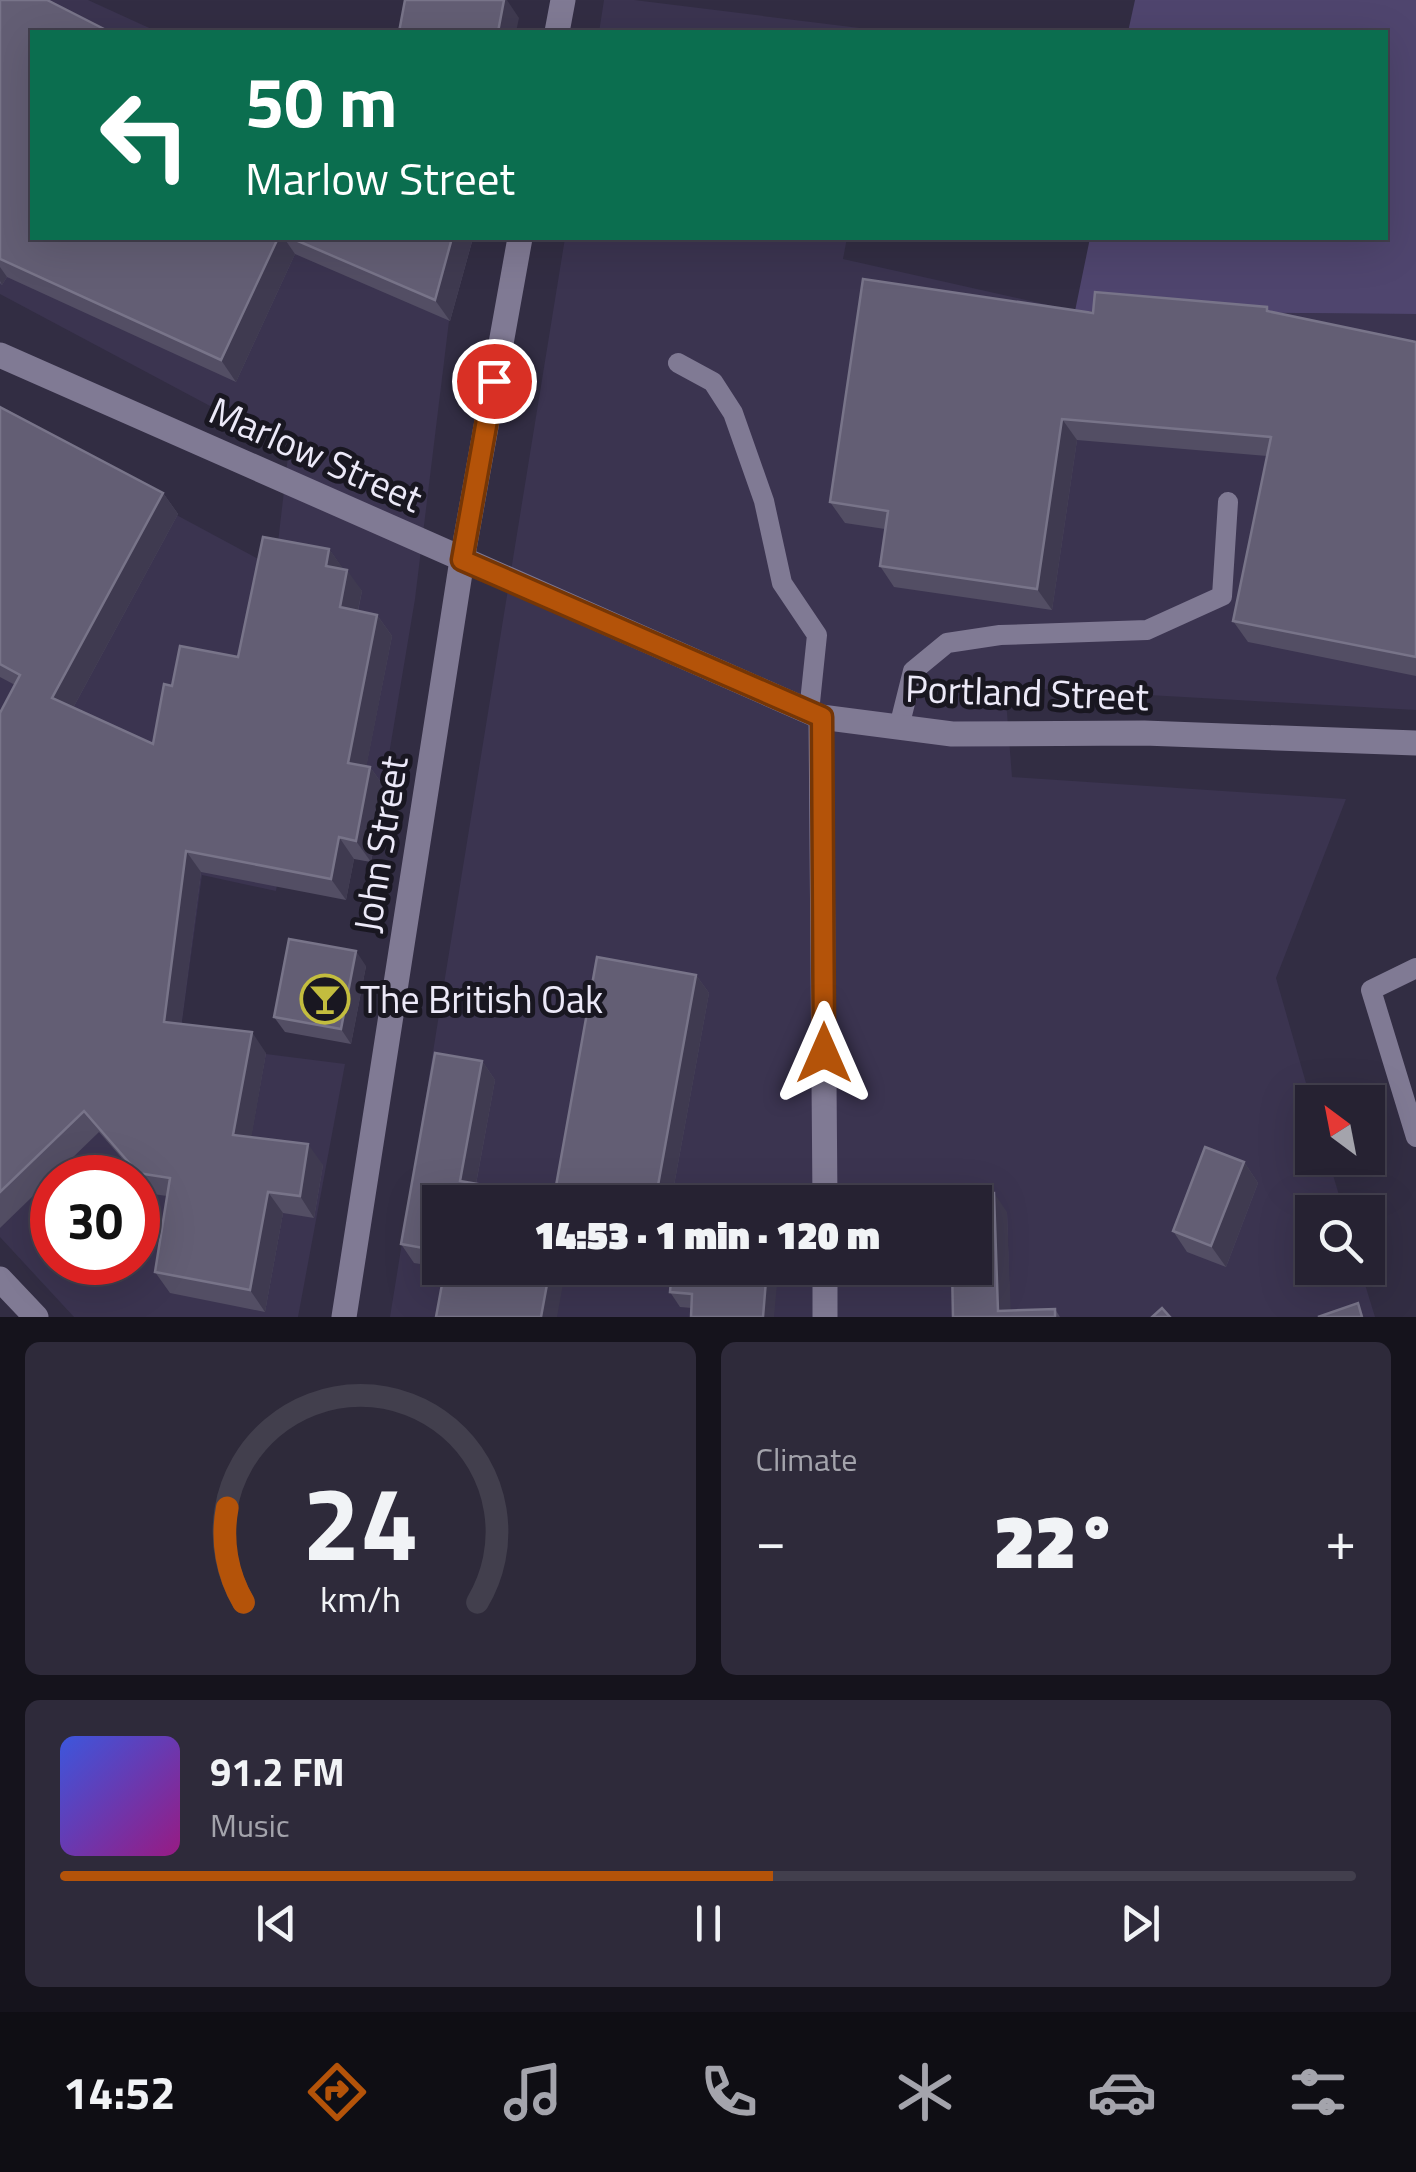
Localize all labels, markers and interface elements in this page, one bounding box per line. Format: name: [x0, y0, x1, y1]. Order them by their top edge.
text: 50 m: [245, 48, 398, 154]
icon: left: [80, 70, 210, 200]
text: Marlow Street: [245, 144, 515, 212]
pin: [452, 339, 537, 424]
icon: arrive: [467, 354, 522, 409]
street label: Marlow Street: [200, 381, 432, 527]
street label: Portland Street: [904, 659, 1150, 725]
street label: John Street: [337, 752, 423, 936]
place label: The British Oak: [360, 970, 603, 1028]
bar icon: The British Oak: [299, 973, 351, 1025]
position arrow: [772, 1001, 876, 1105]
north arrow: [1295, 1085, 1385, 1175]
map controls: [1295, 1085, 1385, 1285]
speed limit sign: 30: [30, 1155, 160, 1285]
button: search: [1295, 1195, 1385, 1285]
text: 14:53 · 1 min · 120 m: [534, 1206, 880, 1264]
text: Climate: [756, 1435, 857, 1483]
text: 24: [302, 1442, 418, 1600]
text: 22°: [994, 1483, 1118, 1597]
text: −: [756, 1498, 786, 1581]
text: +: [1325, 1498, 1356, 1581]
text: km/h: [320, 1571, 401, 1626]
text: 91.2 FM: [210, 1743, 345, 1801]
text: Music: [210, 1801, 290, 1849]
icon: previous: [249, 1896, 304, 1951]
icon: pause: [681, 1896, 736, 1951]
icon: next: [1113, 1896, 1168, 1951]
icon: directions: [302, 2057, 372, 2127]
icon: music: [498, 2057, 568, 2127]
icon: phone: [694, 2057, 764, 2127]
icon: climate: [890, 2057, 960, 2127]
icon: car: [1087, 2057, 1157, 2127]
icon: filters: [1283, 2057, 1353, 2127]
text: 14:52: [63, 2058, 175, 2126]

